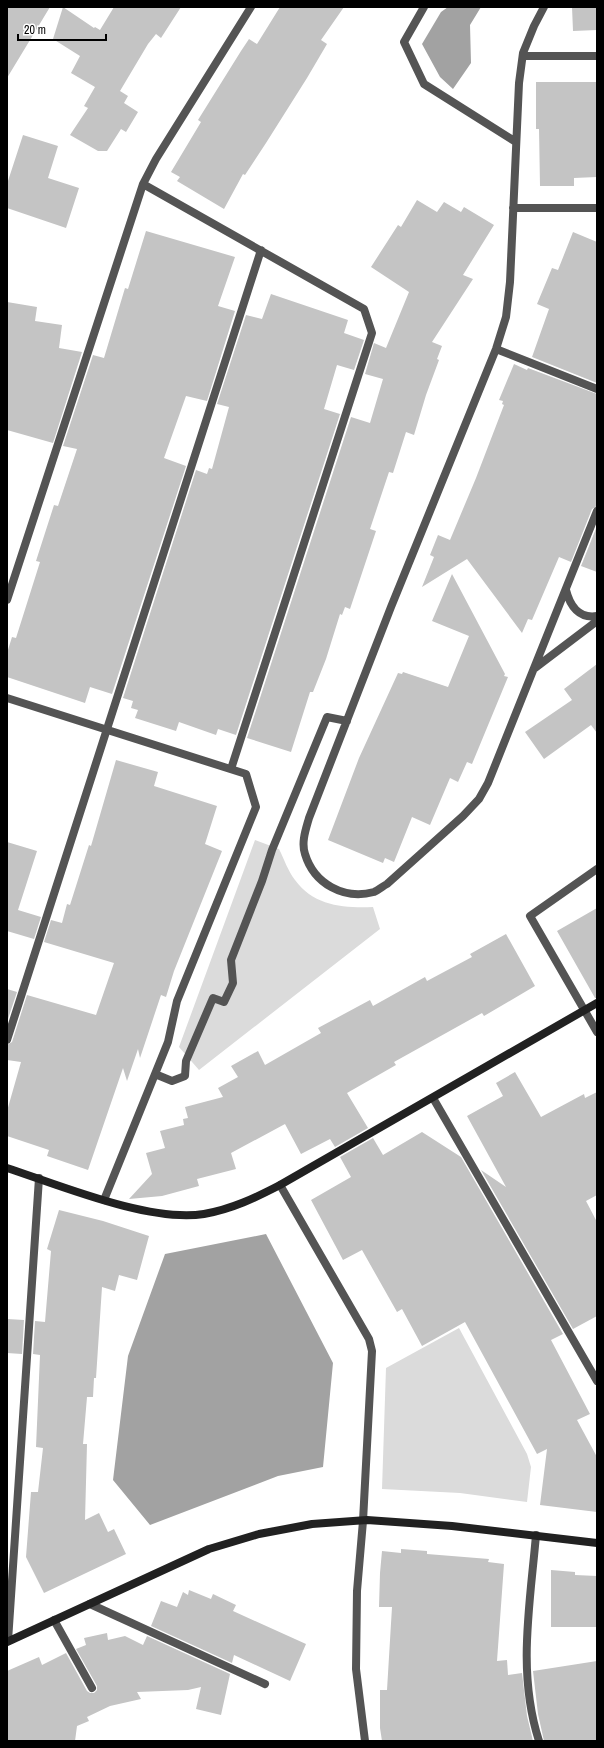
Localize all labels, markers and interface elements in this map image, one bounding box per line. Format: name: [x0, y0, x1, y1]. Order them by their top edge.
scale bar: [18, 16, 106, 42]
text: 20 m: [24, 22, 46, 38]

